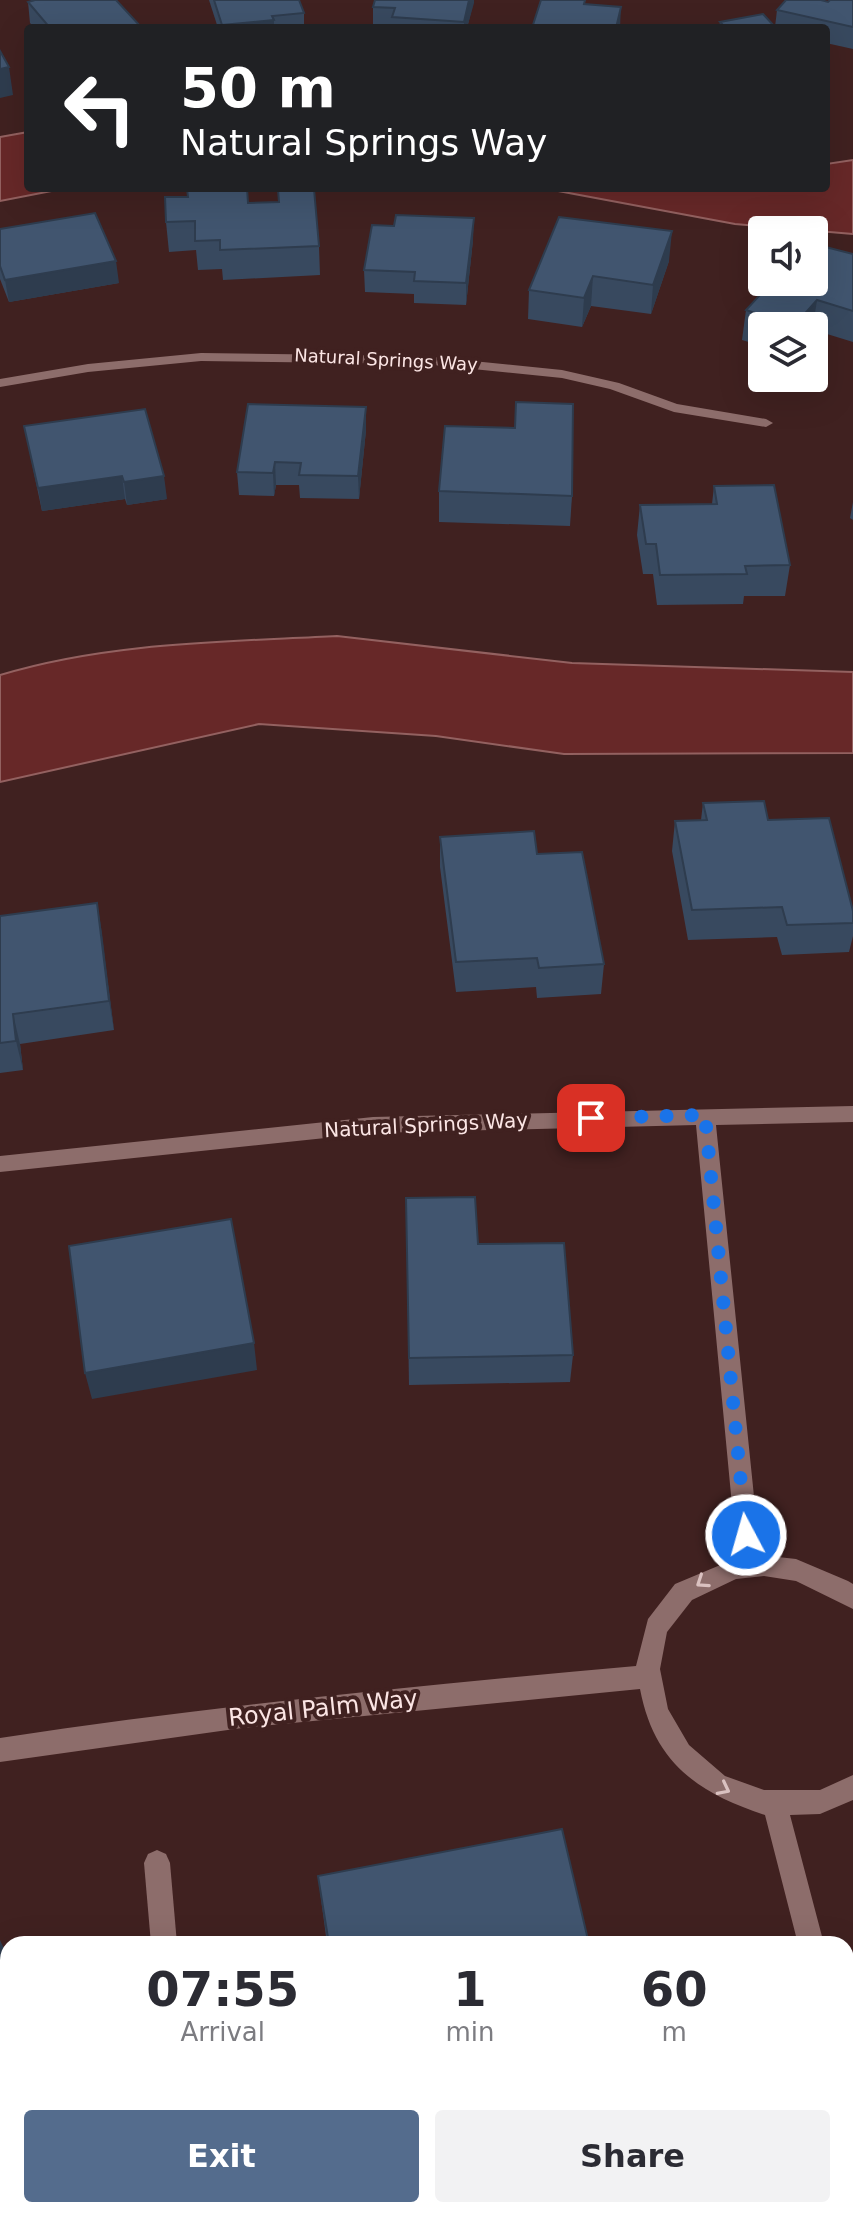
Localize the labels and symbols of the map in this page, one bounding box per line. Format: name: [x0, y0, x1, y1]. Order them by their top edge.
street label: Natural Springs Way: [294, 344, 479, 375]
pin: [557, 1084, 625, 1152]
street label: Natural Springs Way: [323, 1108, 529, 1142]
position arrow: [704, 1493, 788, 1577]
one-way arrow: [697, 1572, 711, 1587]
street label: Royal Palm Way: [227, 1684, 419, 1732]
one-way arrow: [716, 1779, 731, 1794]

